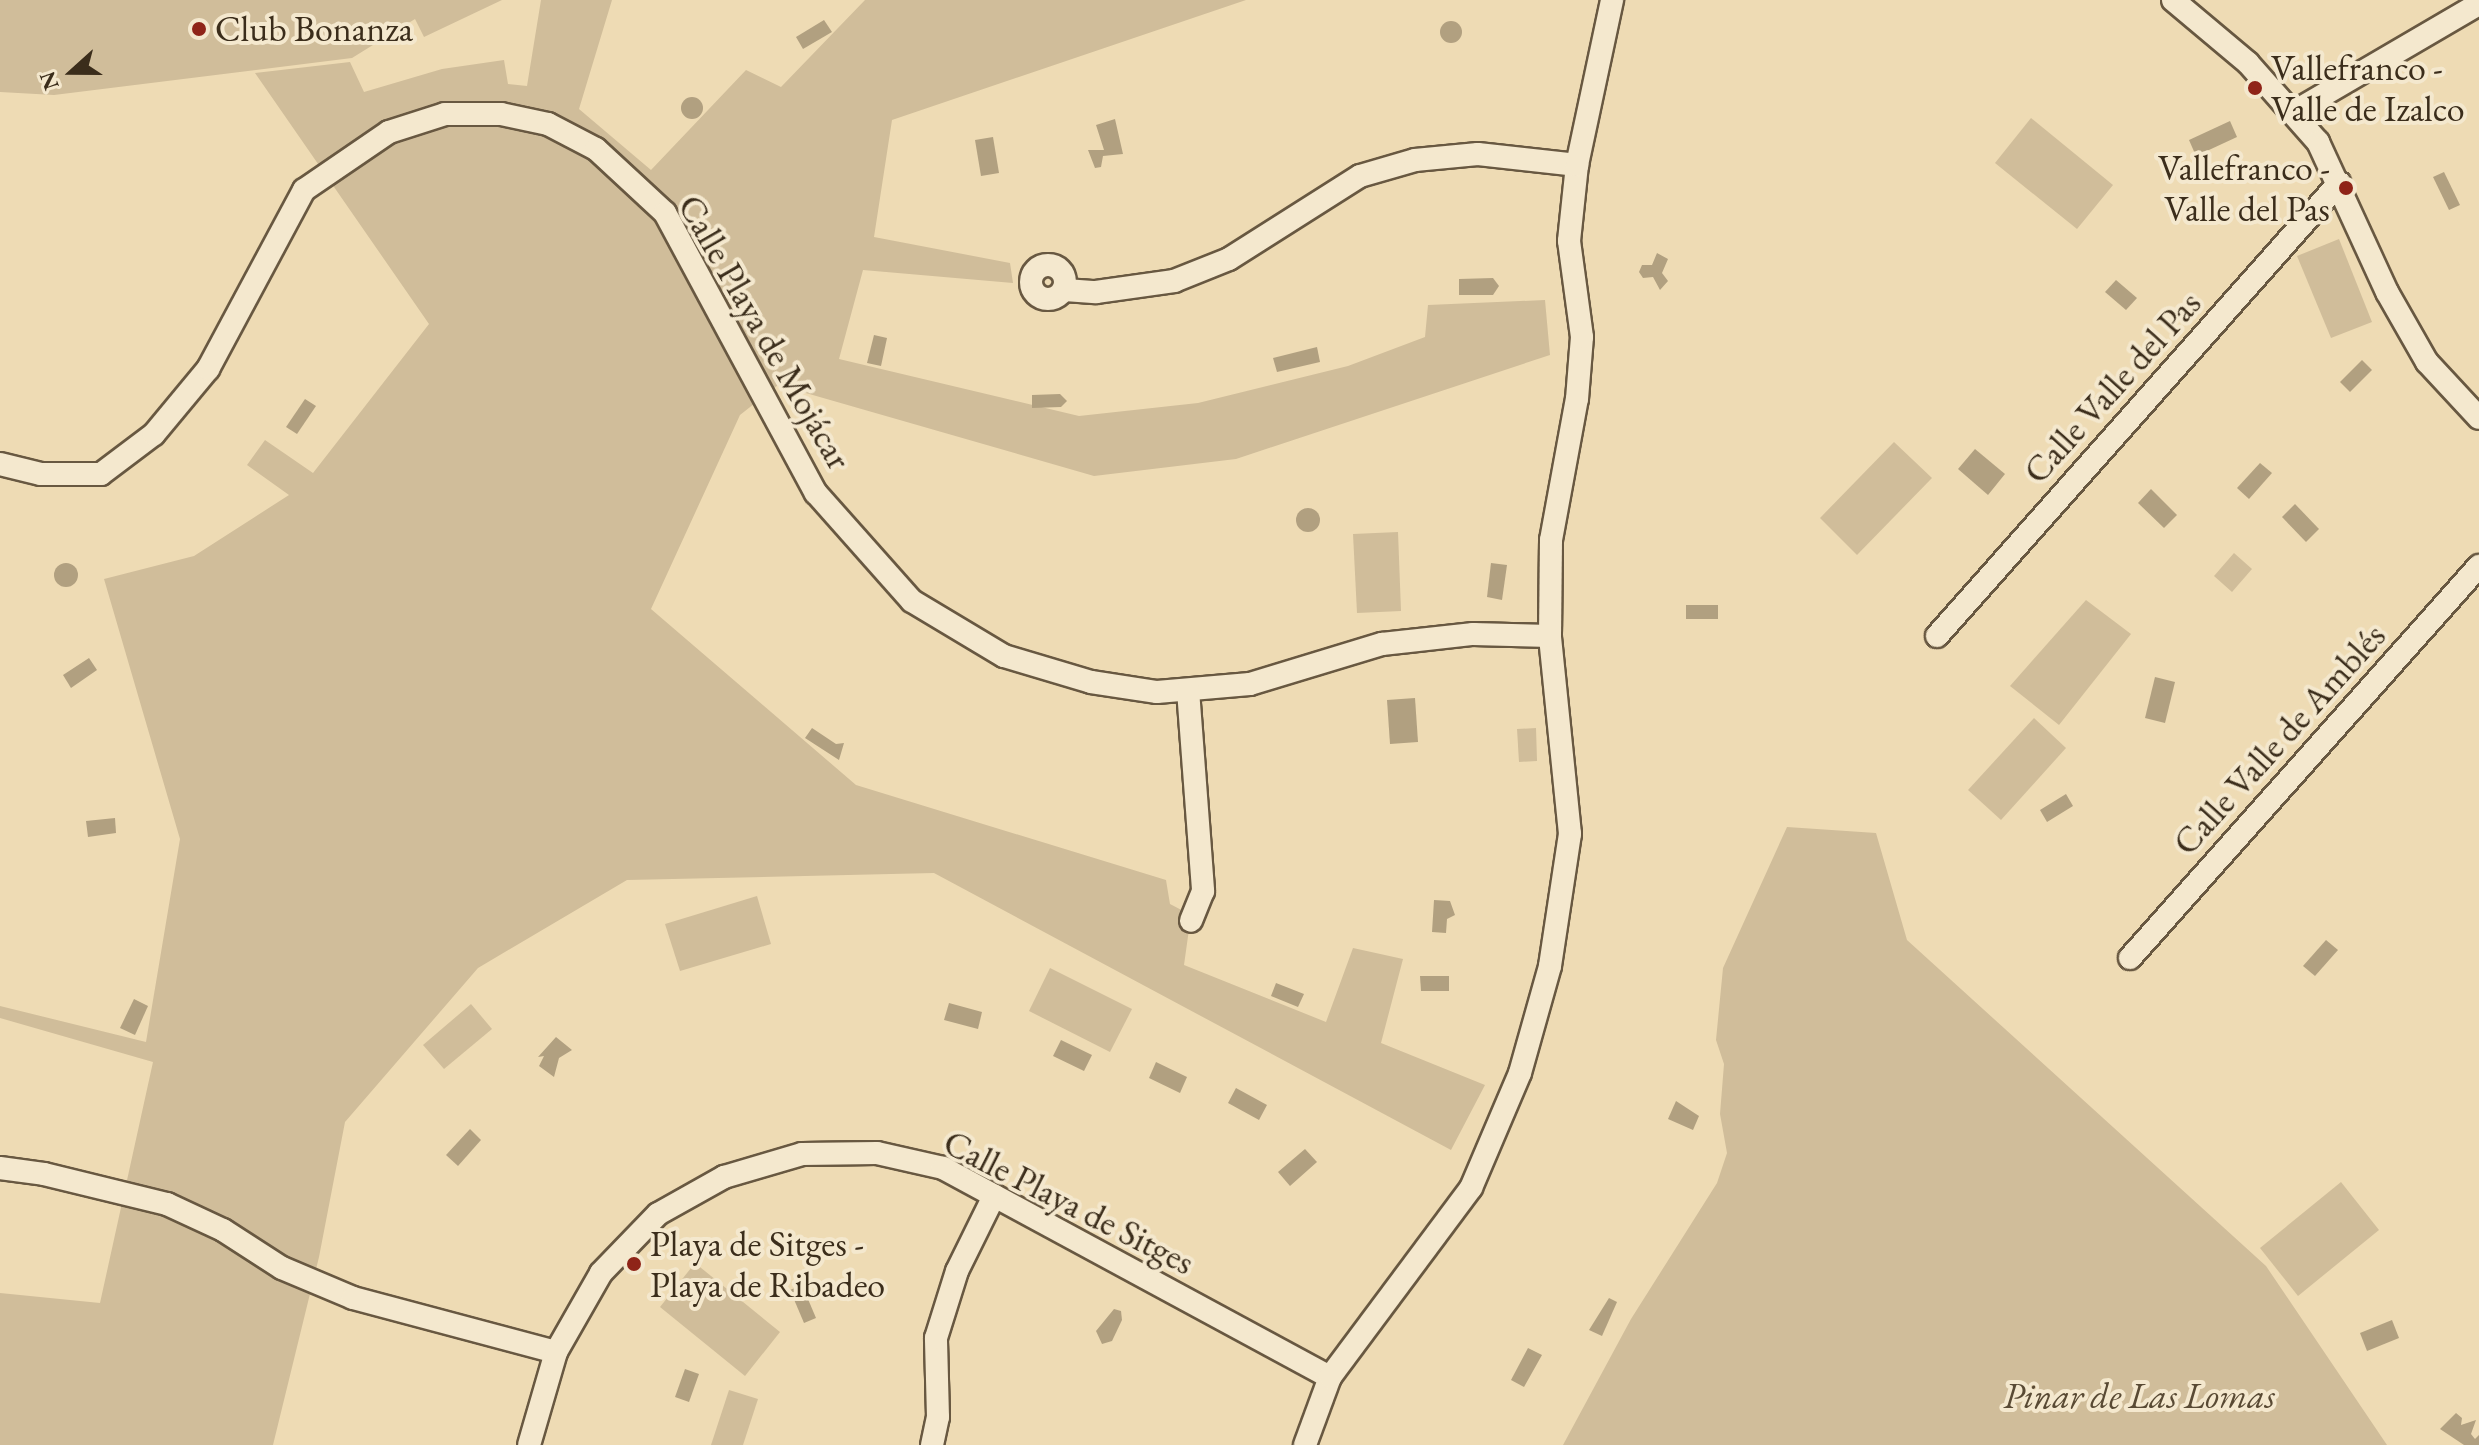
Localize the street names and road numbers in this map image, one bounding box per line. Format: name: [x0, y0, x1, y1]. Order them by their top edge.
street label: Calle Playa de Mojácar: [669, 187, 861, 477]
street label: Calle Valle del Pas: [2014, 282, 2210, 492]
street label: Calle Valle de Amblés: [2164, 614, 2394, 864]
street label: Calle Playa de Sitges: [937, 1120, 1201, 1284]

